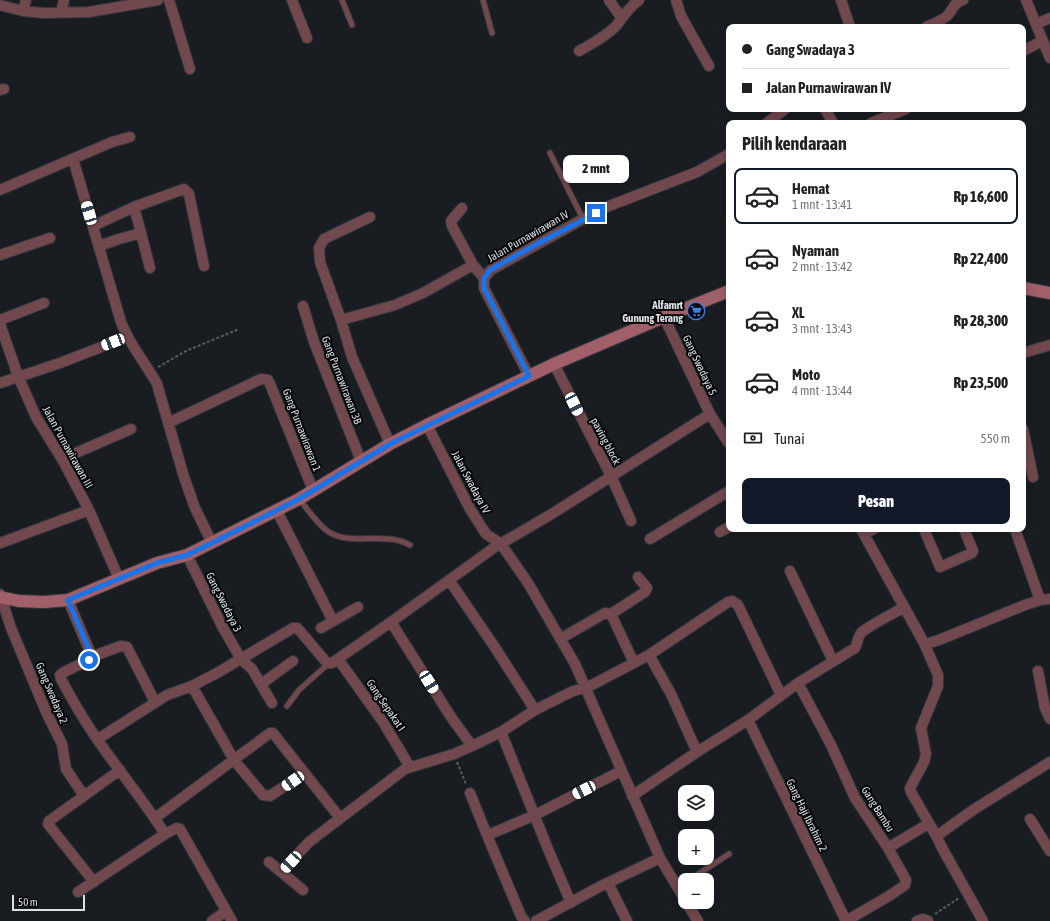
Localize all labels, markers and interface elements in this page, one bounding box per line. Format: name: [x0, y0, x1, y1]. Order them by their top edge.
text: Gang Swadaya 3: [766, 41, 855, 58]
text: Jalan Purnawirawan IV: [766, 79, 891, 96]
text: Pilih kendaraan: [742, 133, 847, 154]
callout: 2 mnt: [563, 155, 629, 183]
text: 2 mnt: [582, 161, 610, 176]
icon: car: [744, 178, 780, 214]
text: Hemat: [792, 180, 830, 197]
text: Rp 16,600: [953, 188, 1008, 205]
text: 1 mnt · 13:41: [792, 197, 852, 212]
car: [80, 200, 98, 226]
route end: [587, 204, 605, 222]
street label: Jalan Purnawirawan IV: [485, 208, 571, 264]
icon: car: [744, 240, 780, 276]
text: Nyaman: [792, 242, 839, 259]
text: Rp 22,400: [953, 250, 1008, 267]
text: 2 mnt · 13:42: [792, 259, 852, 274]
place label: Alfamrt Gunung Terang: [622, 299, 684, 324]
supermarket icon: Alfamrt Gunung Terang: [686, 301, 706, 321]
icon: car: [744, 302, 780, 338]
text: XL: [792, 304, 805, 321]
text: Rp 28,300: [953, 312, 1008, 329]
text: 3 mnt · 13:43: [792, 321, 852, 336]
car: [100, 332, 126, 352]
street label: Gang Swadaya 5: [681, 333, 719, 397]
street label: Gang Purnawirawan 3B: [320, 334, 365, 426]
icon: car: [744, 364, 780, 400]
text: Moto: [792, 366, 820, 383]
text: Rp 23,500: [953, 374, 1008, 391]
text: 4 mnt · 13:44: [792, 383, 852, 398]
street label: Gang Purnawirawan 1: [281, 387, 323, 473]
car: [563, 391, 585, 417]
street label: Jalan Purnawirawan III: [40, 404, 96, 490]
street label: paving block: [589, 416, 623, 467]
icon: cash: [742, 427, 764, 449]
text: Tunai: [774, 430, 805, 447]
text: 550 m: [981, 431, 1010, 446]
street label: Jalan Swadaya IV: [449, 449, 493, 516]
button: Pesan: [742, 478, 1010, 524]
street label: Gang Swadaya 3: [204, 570, 244, 634]
route start: [80, 651, 98, 669]
street label: Gang Swadaya 2: [34, 661, 70, 725]
car: [418, 669, 440, 695]
street label: Gang Sepakat I: [364, 677, 408, 733]
car: [280, 769, 306, 793]
street label: Gang Haji Ibrahim 2: [784, 777, 830, 853]
car: [571, 779, 597, 801]
street label: Gang Bambu: [859, 784, 897, 834]
map controls: [678, 785, 714, 909]
button: layers: [678, 785, 714, 821]
button: +: [678, 829, 714, 865]
car: [279, 849, 303, 875]
button: −: [678, 873, 714, 909]
scale bar: [12, 893, 85, 912]
text: 50 m: [18, 896, 38, 908]

